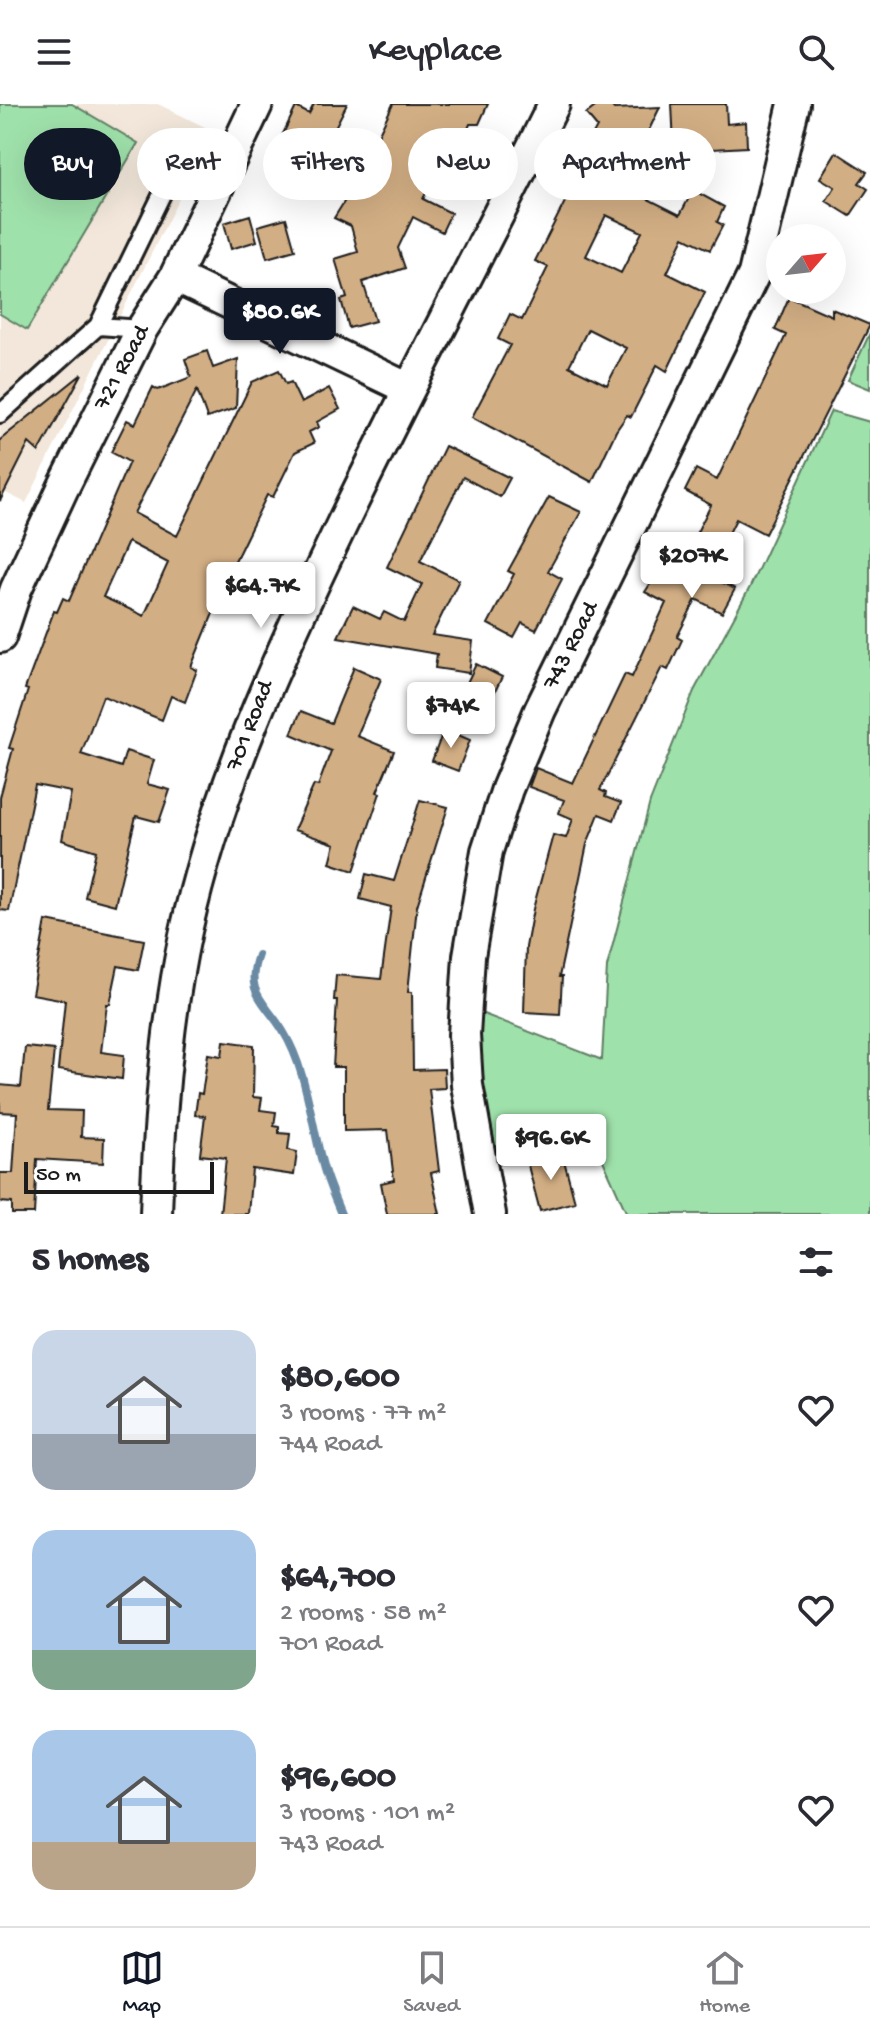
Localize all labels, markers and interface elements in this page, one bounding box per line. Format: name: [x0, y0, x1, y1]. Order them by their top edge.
icon: menu: [32, 30, 76, 74]
icon: search: [794, 30, 838, 74]
text: Keyplace: [369, 31, 501, 74]
chip: Buy: [24, 128, 121, 200]
chip: Rent: [137, 128, 247, 200]
chip: Filters: [263, 128, 392, 200]
chip: New: [408, 128, 518, 200]
chip: Apartment: [534, 128, 716, 200]
north arrow: [766, 224, 846, 304]
map controls: [766, 224, 846, 304]
pin: $80.6K: [215, 288, 345, 356]
text: $80.6K: [242, 298, 318, 329]
street label: 721 Road: [88, 319, 158, 416]
pin: $207K: [636, 532, 748, 600]
text: $207K: [658, 542, 726, 573]
pin: $64.7K: [196, 562, 326, 630]
text: $64.7K: [224, 572, 298, 603]
street label: 743 Road: [537, 596, 607, 696]
street label: 701 Road: [220, 675, 282, 776]
pin: $74K: [404, 682, 498, 750]
text: $74K: [425, 692, 477, 723]
pin: $96.6K: [486, 1114, 616, 1182]
text: $96.6K: [514, 1124, 588, 1155]
scale bar: [24, 1158, 214, 1194]
text: 50 m: [36, 1163, 81, 1189]
icon: filters: [794, 1240, 838, 1284]
text: 5 homes: [32, 1242, 148, 1282]
text: $80,600: [280, 1359, 400, 1399]
icon: home: [96, 1362, 192, 1458]
icon: heart: [794, 1388, 838, 1432]
text: 3 rooms · 77 m²: [280, 1399, 446, 1430]
text: 744 Road: [280, 1430, 381, 1461]
text: $64,700: [280, 1559, 396, 1599]
icon: home: [96, 1562, 192, 1658]
icon: heart: [794, 1588, 838, 1632]
text: 2 rooms · 58 m²: [280, 1599, 446, 1630]
text: 701 Road: [280, 1630, 382, 1661]
text: $96,600: [280, 1759, 396, 1799]
icon: home: [96, 1762, 192, 1858]
icon: heart: [794, 1788, 838, 1832]
text: 3 rooms · 101 m²: [280, 1799, 455, 1830]
text: 743 Road: [280, 1830, 382, 1861]
tab: Map: [120, 1946, 164, 2020]
tab: Saved: [403, 1946, 460, 2020]
tab: Home: [699, 1946, 750, 2020]

